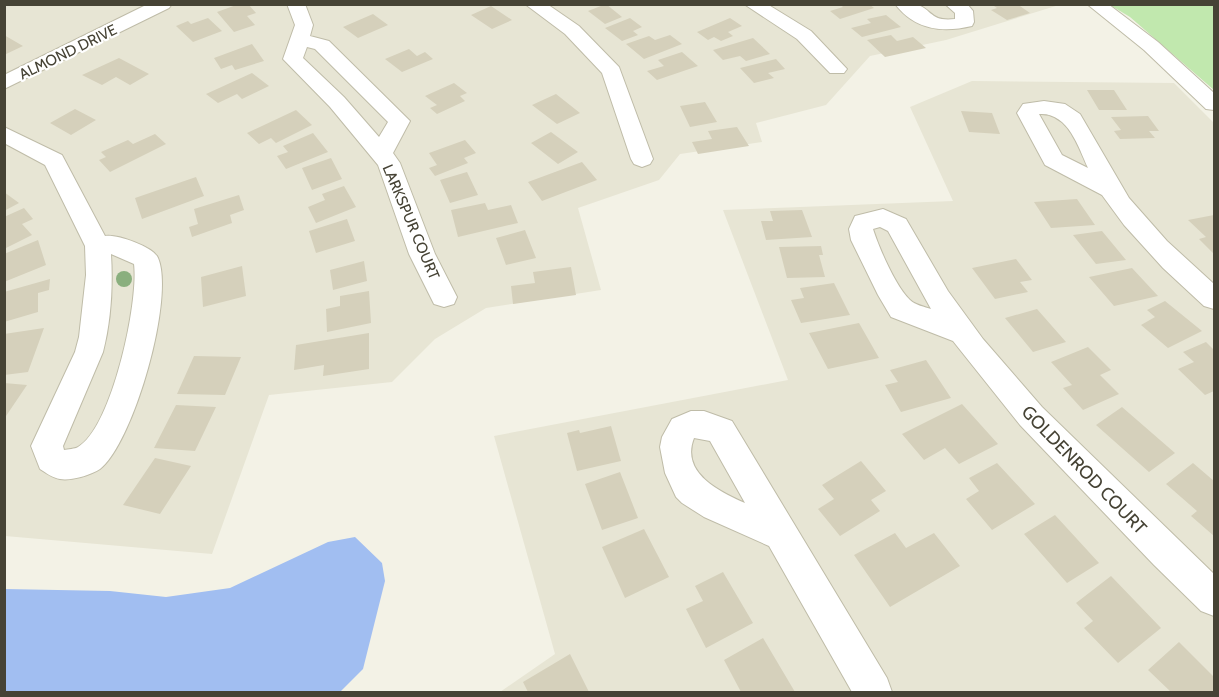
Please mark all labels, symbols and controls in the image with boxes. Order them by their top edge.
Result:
street label: ALMOND DRIVE [16,21,120,83]
street label: LARKSPUR COURT [379,162,443,282]
street label: GOLDENROD COURT [1017,401,1151,539]

